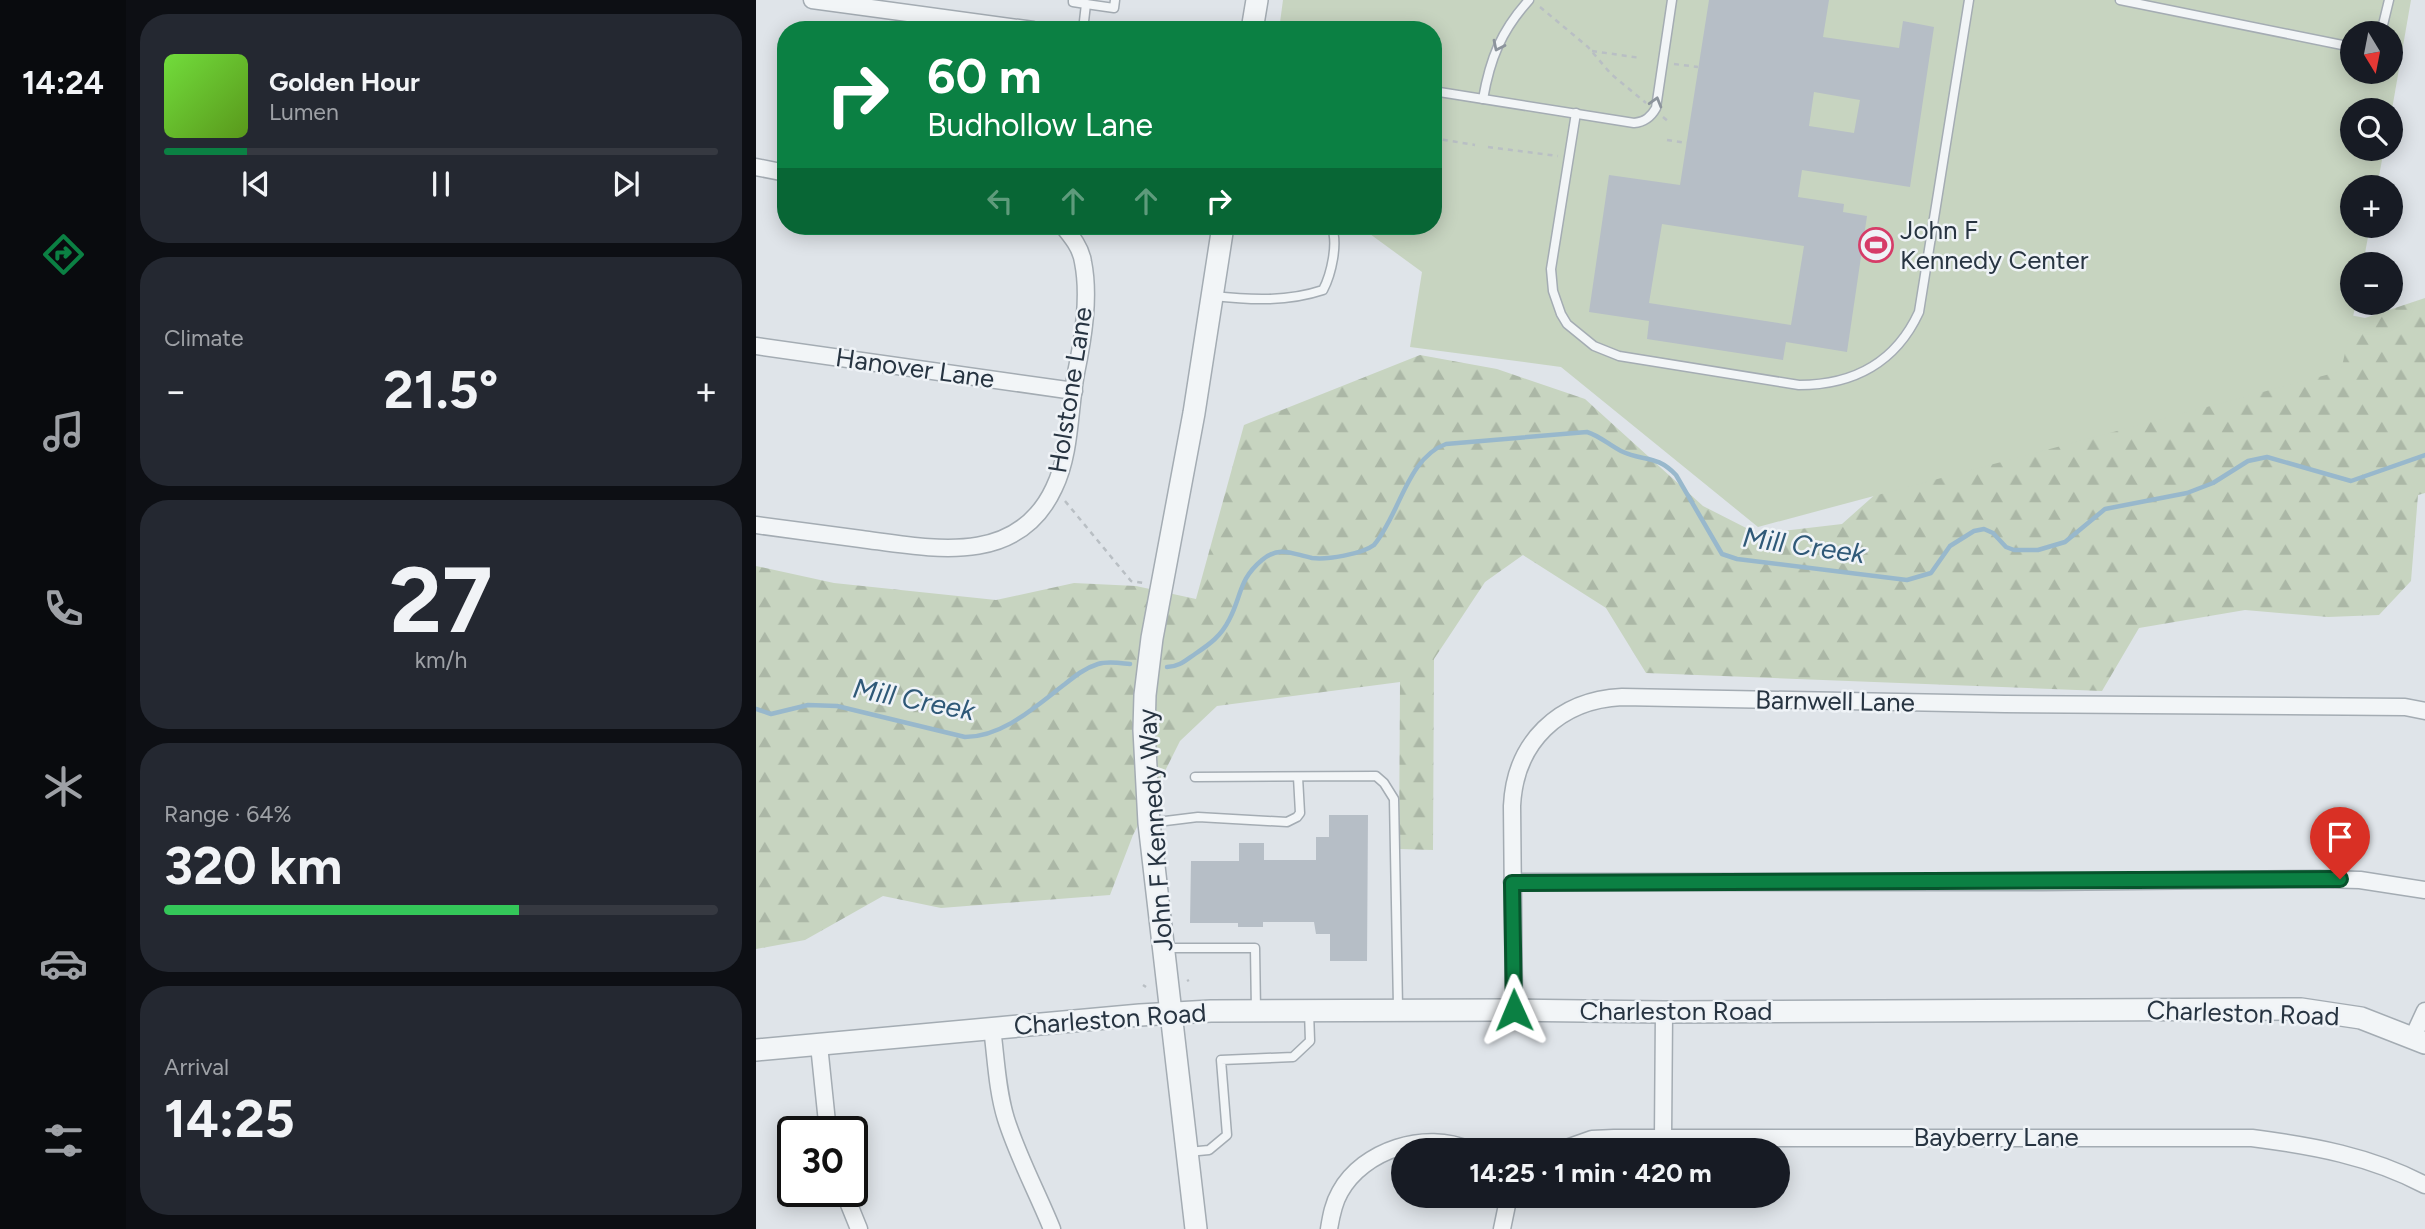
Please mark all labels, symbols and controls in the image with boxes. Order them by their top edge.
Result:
north arrow [2340,21,2403,84]
map controls [2340,21,2403,315]
one-way arrow [1492,39,1506,51]
text: 60 m [927,46,1042,105]
icon: right [812,49,903,140]
text: 14:24 [22,64,104,102]
text: Golden Hour [269,66,420,98]
one-way arrow [1648,97,1662,109]
text: Lumen [269,98,339,126]
button: search [2340,98,2403,161]
text: Budhollow Lane [927,106,1153,144]
icon: previous [237,165,275,203]
icon: pause [422,165,460,203]
icon: next [607,165,645,203]
button: + [2340,175,2403,238]
icon: left [981,182,1019,220]
icon: ahead [1054,182,1092,220]
icon: ahead [1127,182,1165,220]
icon: right [1200,182,1238,220]
place label: John F Kennedy Center [1900,214,2089,276]
sports icon: John F Kennedy Center [1857,226,1895,264]
icon: directions [39,230,88,279]
button: − [2340,252,2403,315]
street label: Holstone Lane [1041,305,1099,475]
text: Climate [164,324,243,352]
street label: Hanover Lane [833,341,997,395]
text: 21.5° [384,359,498,421]
text: − [164,368,188,414]
text: + [694,368,718,414]
icon: music [39,407,88,456]
water label: Mill Creek [1740,520,1869,571]
text: 27 [389,546,493,655]
icon: phone [39,584,88,633]
text: km/h [415,646,467,674]
water label: Mill Creek [850,671,979,728]
street label: Barnwell Lane [1755,684,1915,718]
street label: John F Kennedy Way [1131,707,1179,953]
icon: climate [39,762,88,811]
text: Range · 64% [164,800,292,828]
pin [2310,807,2370,879]
icon: arrive [2321,818,2359,856]
text: 320 km [164,835,342,897]
icon: car [39,939,88,988]
position arrow [1477,973,1551,1047]
street label: Charleston Road [2146,994,2340,1032]
street label: Charleston Road [1580,995,1772,1027]
street label: Charleston Road [1013,996,1207,1042]
text: Arrival [164,1053,229,1081]
text: 14:25 [164,1088,295,1150]
icon: filters [39,1116,88,1165]
speed limit sign: 30 [777,1116,868,1207]
street label: Bayberry Lane [1913,1121,2079,1153]
text: 14:25 · 1 min · 420 m [1469,1157,1712,1189]

